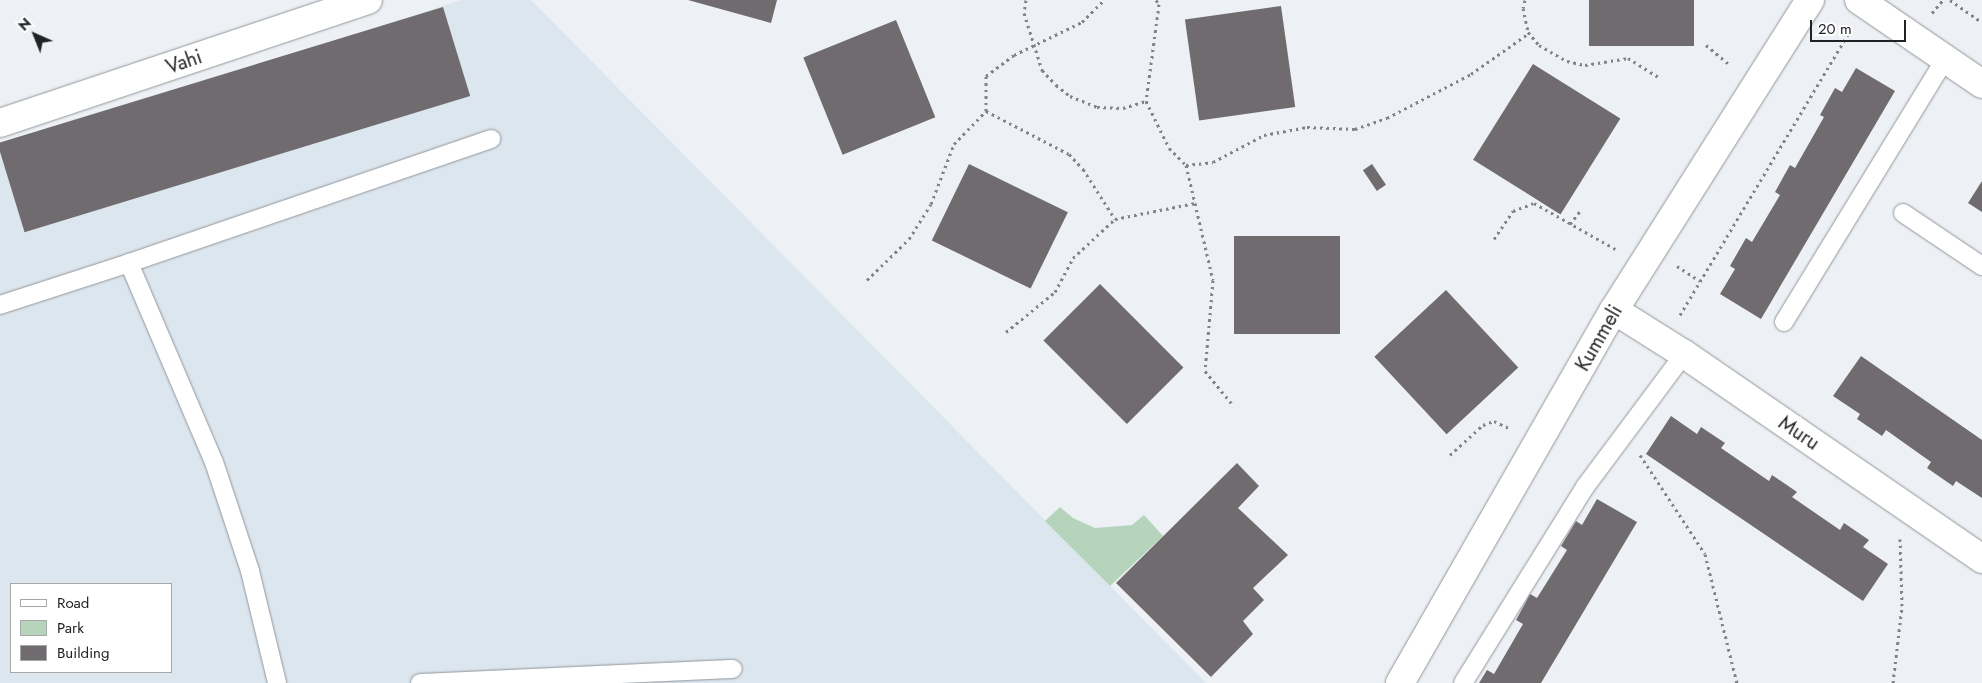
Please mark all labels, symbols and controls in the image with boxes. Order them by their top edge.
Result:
north arrow [10,10,60,60]
scale bar [1812,10,1908,42]
text: N [14,13,36,35]
text: 20 m [1818,18,1852,40]
street label: Vahi [163,45,205,79]
street label: Kummeli [1570,301,1628,375]
street label: Muru [1774,411,1824,455]
legend [10,583,172,673]
text: Road [57,592,89,614]
text: Park [57,617,84,639]
text: Building [57,642,109,664]

